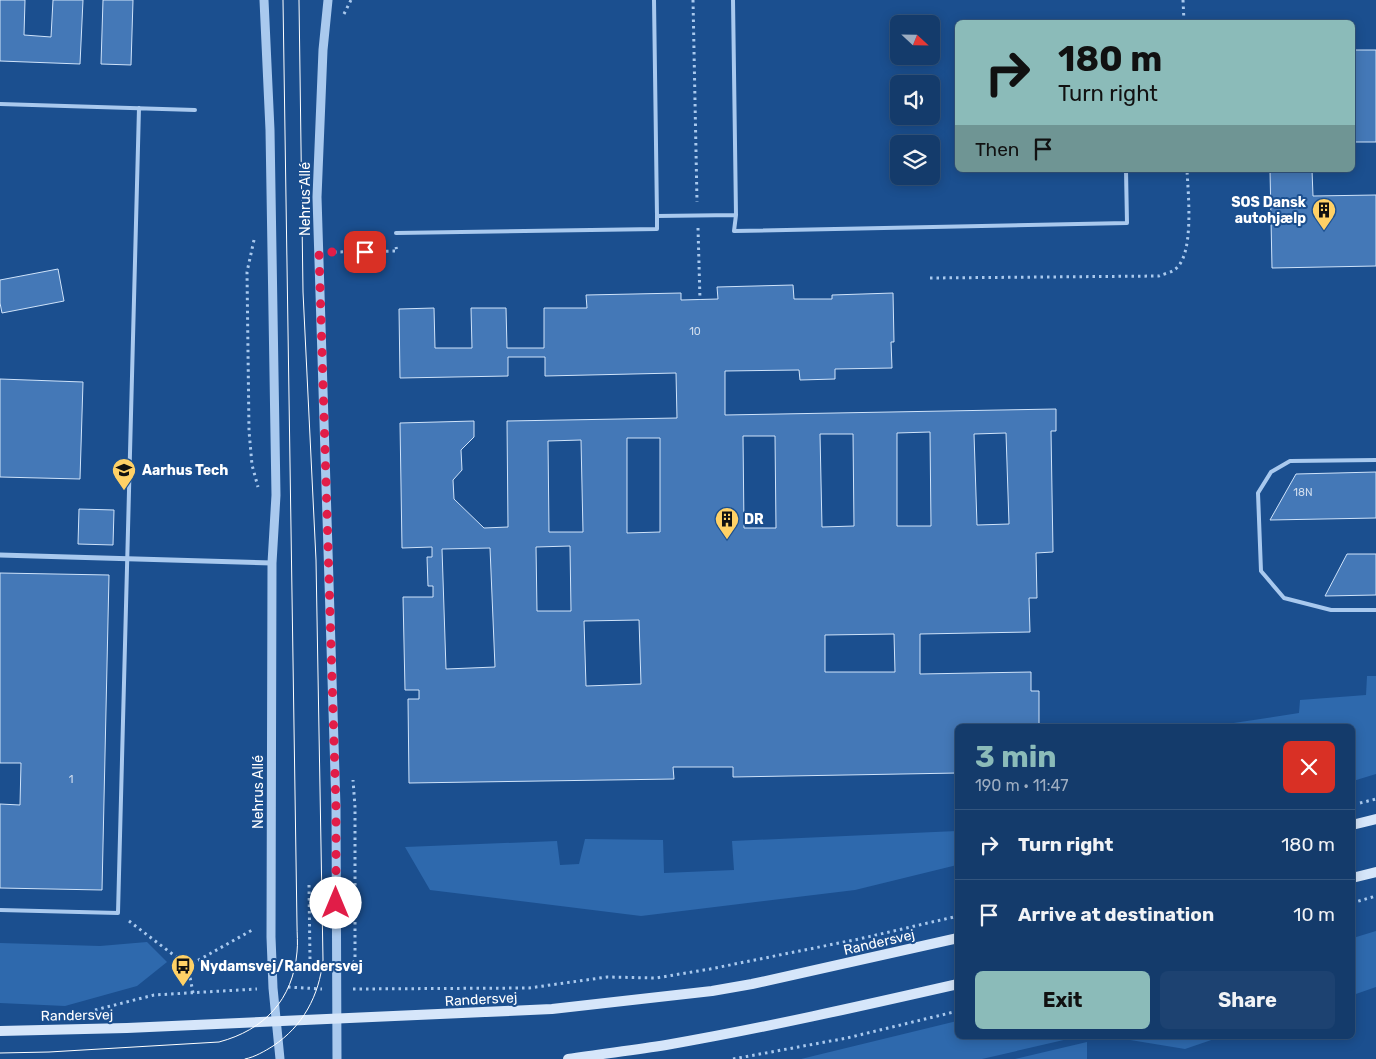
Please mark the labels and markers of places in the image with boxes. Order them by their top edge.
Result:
place label: SOS Dansk autohjælp [1231,194,1307,227]
building icon: SOS Dansk autohjælp [1311,197,1337,231]
pin [344,231,386,273]
school or university icon: Aarhus Tech [111,457,137,491]
place label: Aarhus Tech [142,462,228,479]
building icon: DR [714,506,740,540]
place label: DR [744,511,764,528]
bus stop icon: Nydamsvej/Randersvej [170,953,196,987]
place label: Nydamsvej/Randersvej [200,958,363,975]

